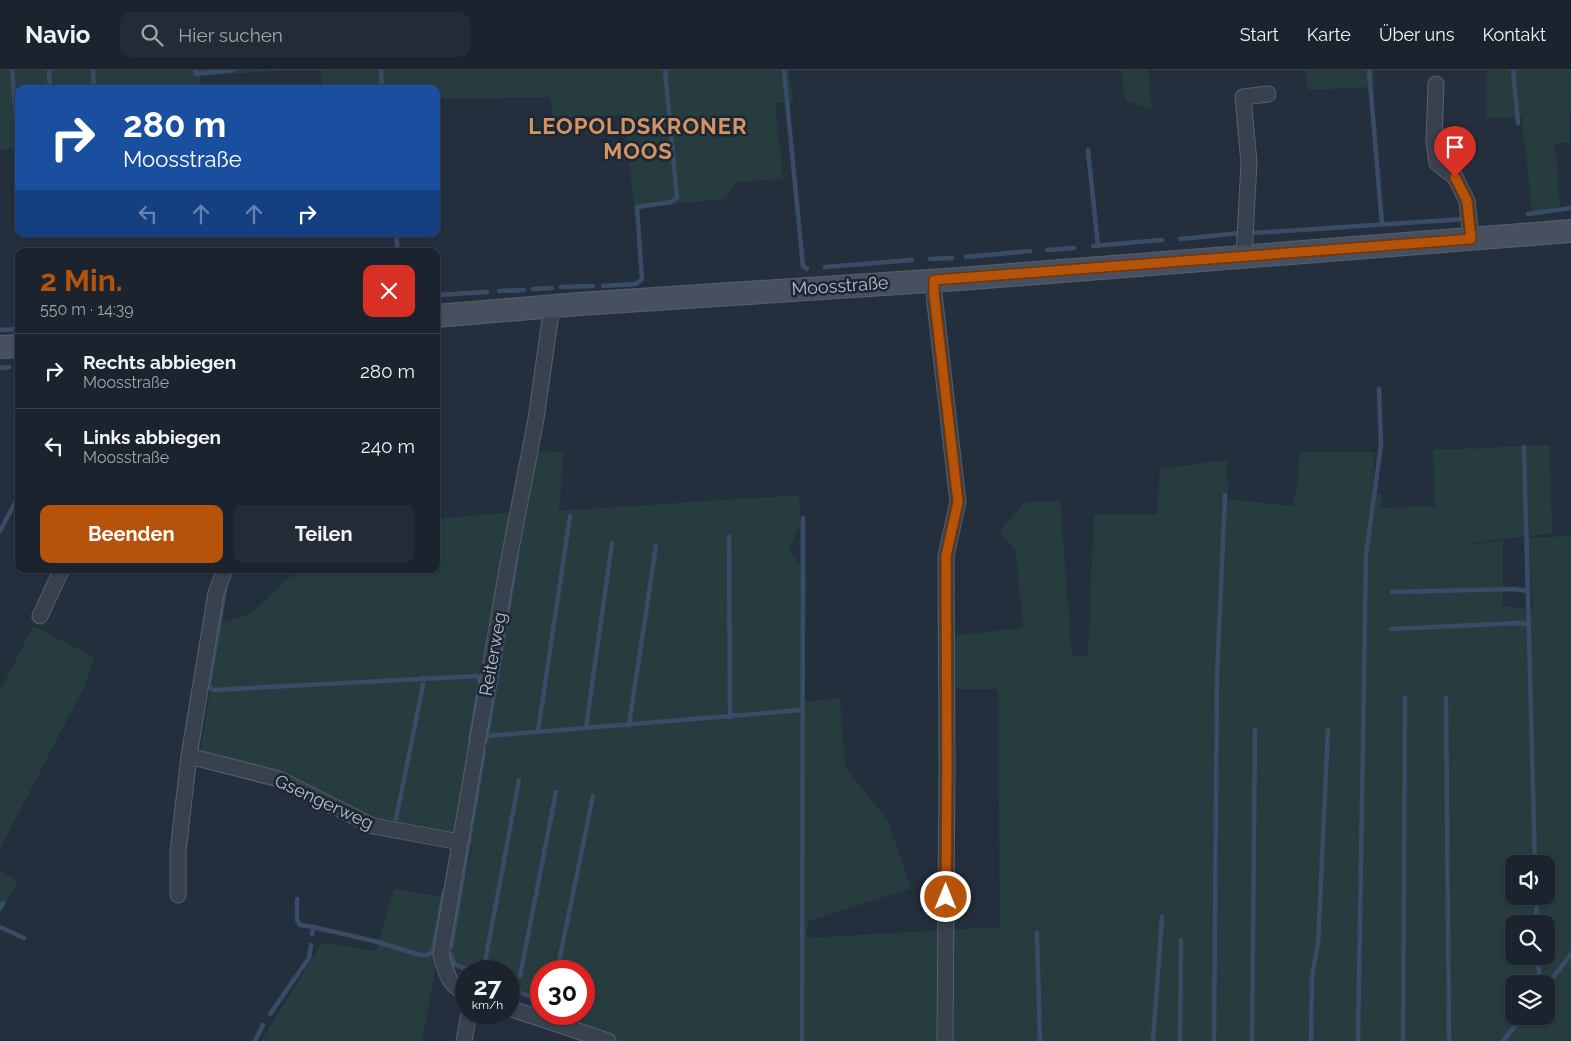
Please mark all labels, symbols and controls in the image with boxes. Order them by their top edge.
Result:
search box [120,12,470,57]
text: Navio [25,20,90,49]
icon: search [138,21,166,49]
text: Hier suchen [178,24,283,46]
text: Start [1240,24,1279,45]
text: Karte [1307,24,1351,45]
text: Über uns [1379,24,1454,45]
text: Kontakt [1482,24,1546,45]
text: 280 m [123,104,226,145]
icon: right [40,105,105,170]
district label: LEOPOLDSKRONER MOOS [528,113,748,164]
pin [1434,126,1476,177]
icon: arrive [1441,133,1469,161]
text: Moosstraße [123,146,242,172]
icon: left [134,200,162,228]
icon: ahead [187,200,215,228]
icon: ahead [240,200,268,228]
icon: right [293,200,321,228]
text: 2 Min. [40,263,123,298]
button: close [363,265,415,317]
street label: Moosstraße [791,272,890,299]
text: 550 m · 14:39 [40,300,134,319]
text: Rechts abbiegen [83,351,236,373]
icon: right [40,357,68,385]
text: 280 m [360,360,415,382]
text: Moosstraße [83,373,169,392]
text: Links abbiegen [83,426,221,448]
icon: left [40,432,68,460]
text: 240 m [361,435,415,457]
text: Moosstraße [83,448,169,467]
button: Beenden [40,505,223,563]
button: Teilen [233,505,415,563]
street label: Reiterweg [475,610,510,697]
street label: Gsengerweg [271,769,377,834]
map controls [1505,855,1555,1025]
button: sound [1505,855,1555,905]
position arrow [919,870,971,922]
button: search [1505,915,1555,965]
speed limit sign: 30 [530,960,595,1025]
text: 27 [473,971,502,1001]
button: layers [1505,975,1555,1025]
text: km/h [472,998,503,1012]

